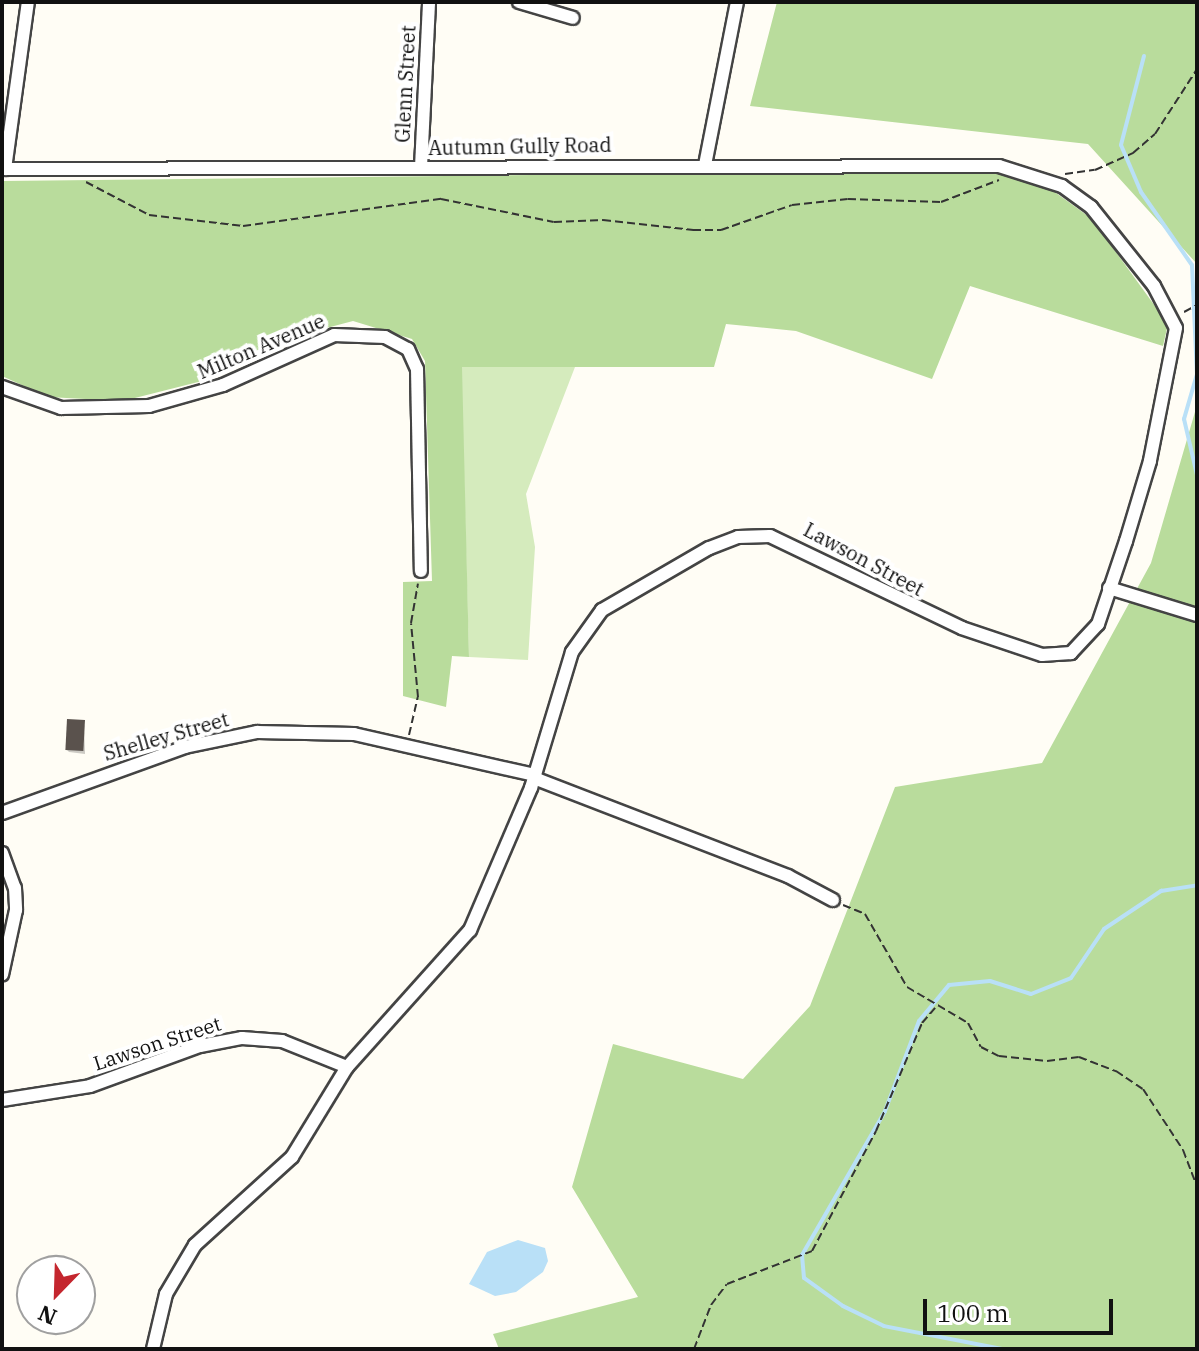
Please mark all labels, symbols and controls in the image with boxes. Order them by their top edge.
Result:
street label: Glenn Street [390,25,420,143]
street label: Autumn Gully Road [428,132,612,160]
street label: Milton Avenue [194,308,328,384]
street label: Lawson Street [800,517,928,601]
street label: Shelley Street [101,707,231,765]
street label: Lawson Street [90,1011,224,1075]
north arrow [16,1255,96,1335]
scale bar [927,1283,1117,1333]
text: 100 m [937,1297,1009,1329]
text: N [34,1299,61,1332]

